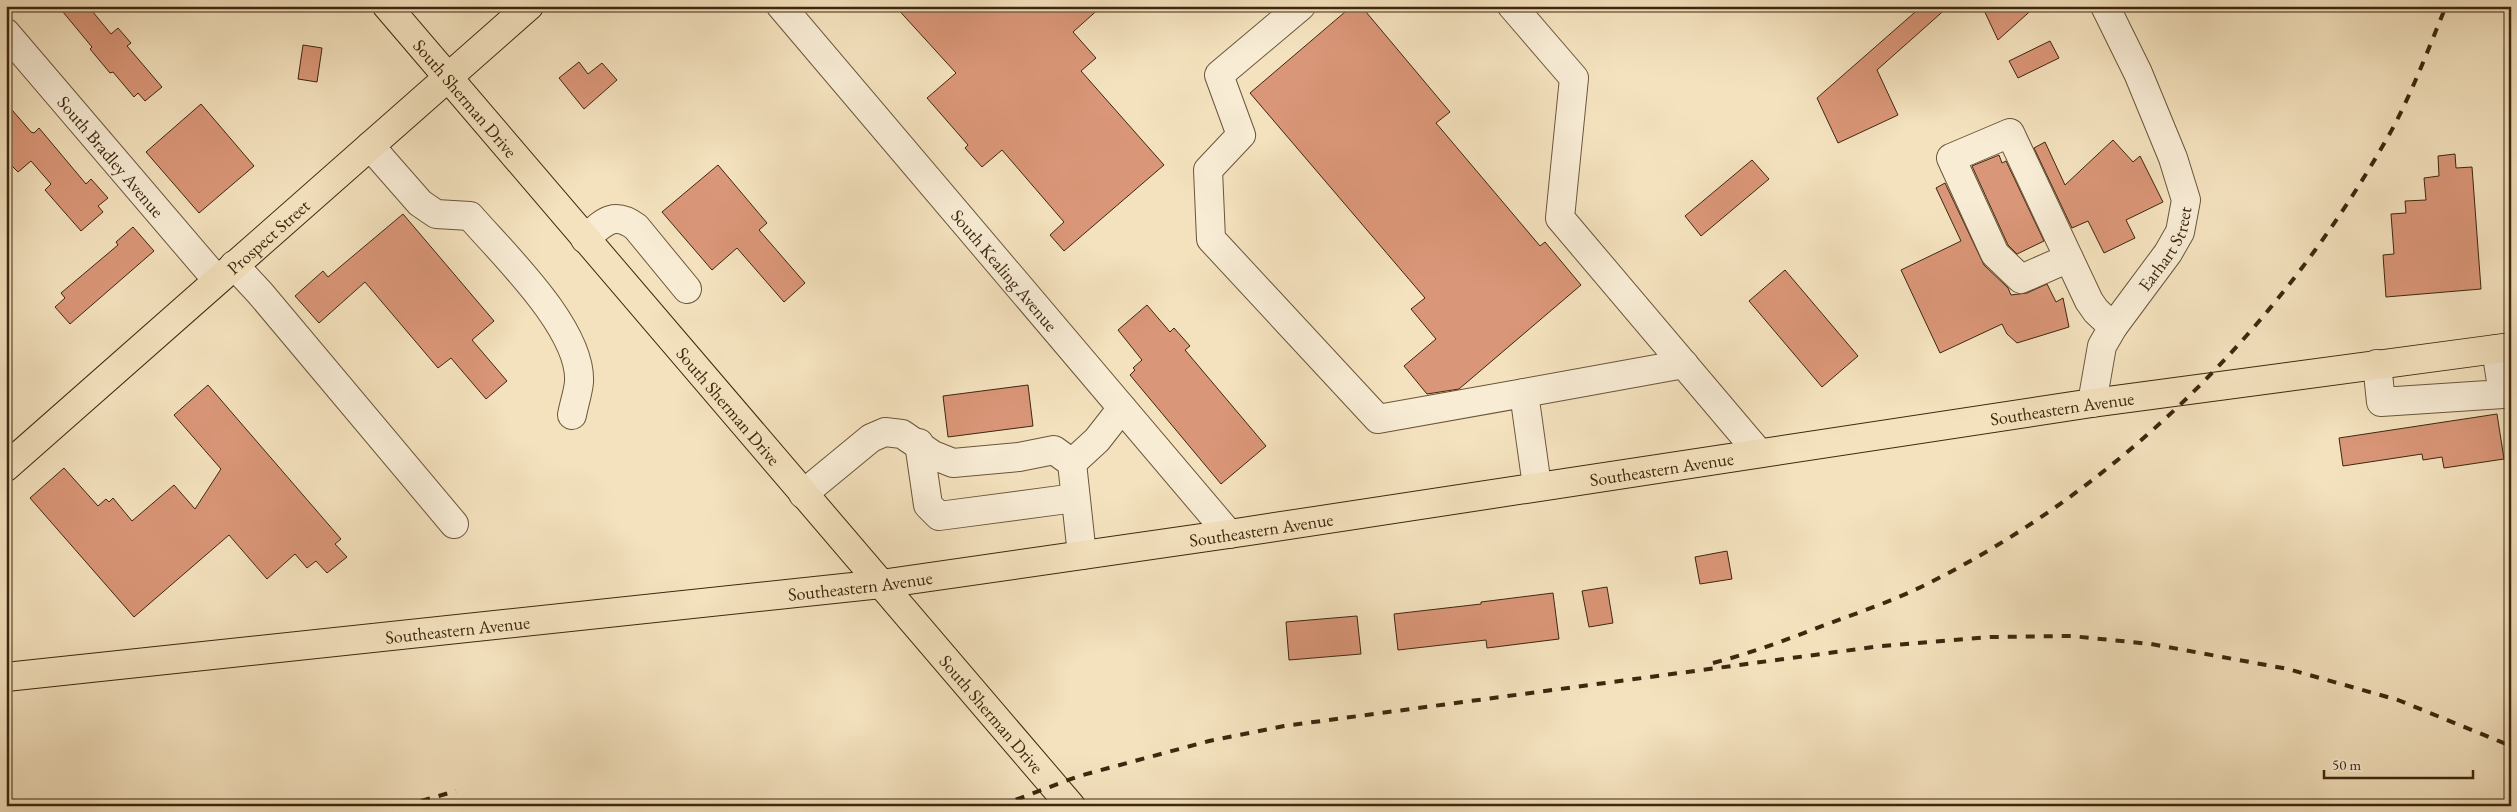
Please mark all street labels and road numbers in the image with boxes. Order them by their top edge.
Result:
street label: South Sherman Drive [409,34,523,162]
street label: South Bradley Avenue [53,91,170,222]
street label: Prospect Street [222,193,314,279]
street label: South Kealing Avenue [947,204,1063,336]
street label: Earhart Street [2132,204,2196,295]
street label: South Sherman Drive [672,342,786,470]
street label: Southeastern Avenue [1988,386,2135,430]
street label: Southeastern Avenue [1588,446,1735,491]
street label: Southeastern Avenue [1188,507,1335,551]
street label: Southeastern Avenue [787,565,934,605]
street label: Southeastern Avenue [384,610,531,648]
street label: South Sherman Drive [935,650,1049,778]

